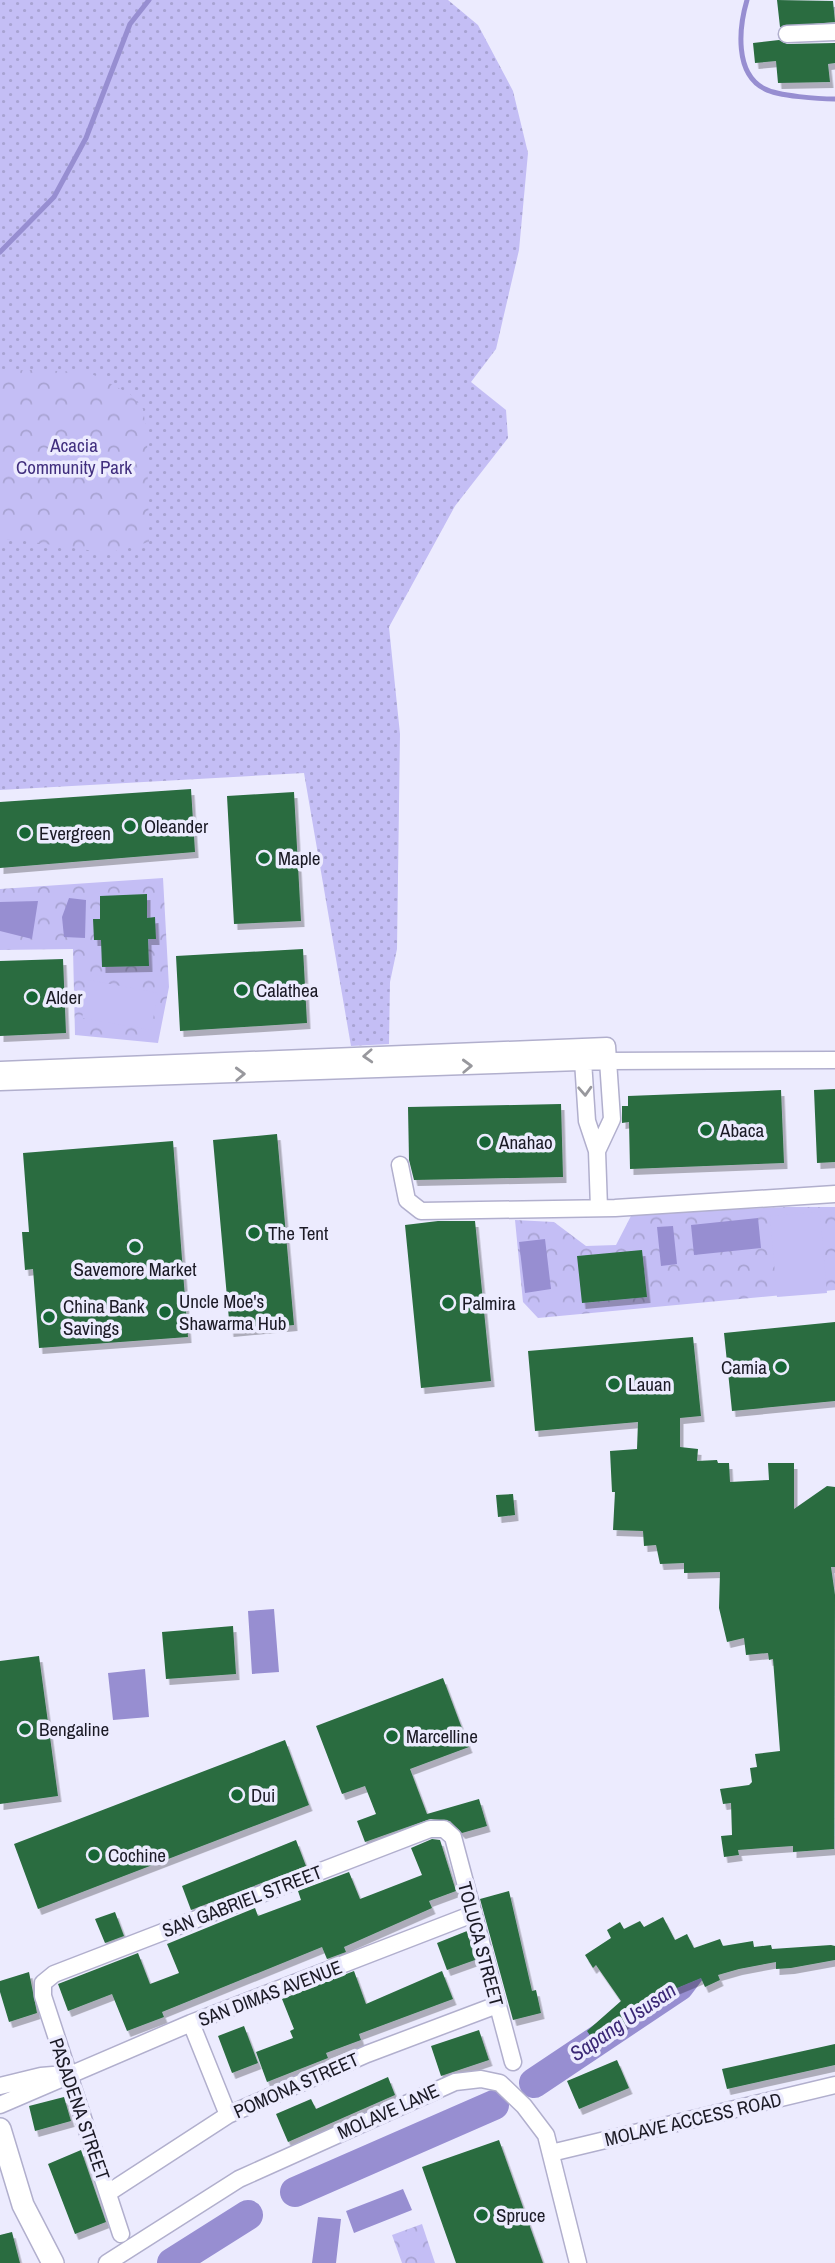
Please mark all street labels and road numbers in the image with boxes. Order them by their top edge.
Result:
street label: SAN GABRIEL STREET [158,1858,326,1943]
street label: TOLUCA STREET [452,1879,510,2010]
street label: SAN DIMAS AVENUE [194,1954,346,2032]
street label: PASADENA STREET [44,2034,117,2184]
street label: POMONA STREET [229,2046,363,2124]
street label: MOLAVE LANE [333,2077,443,2145]
street label: MOLAVE ACCESS ROAD [602,2086,784,2152]

